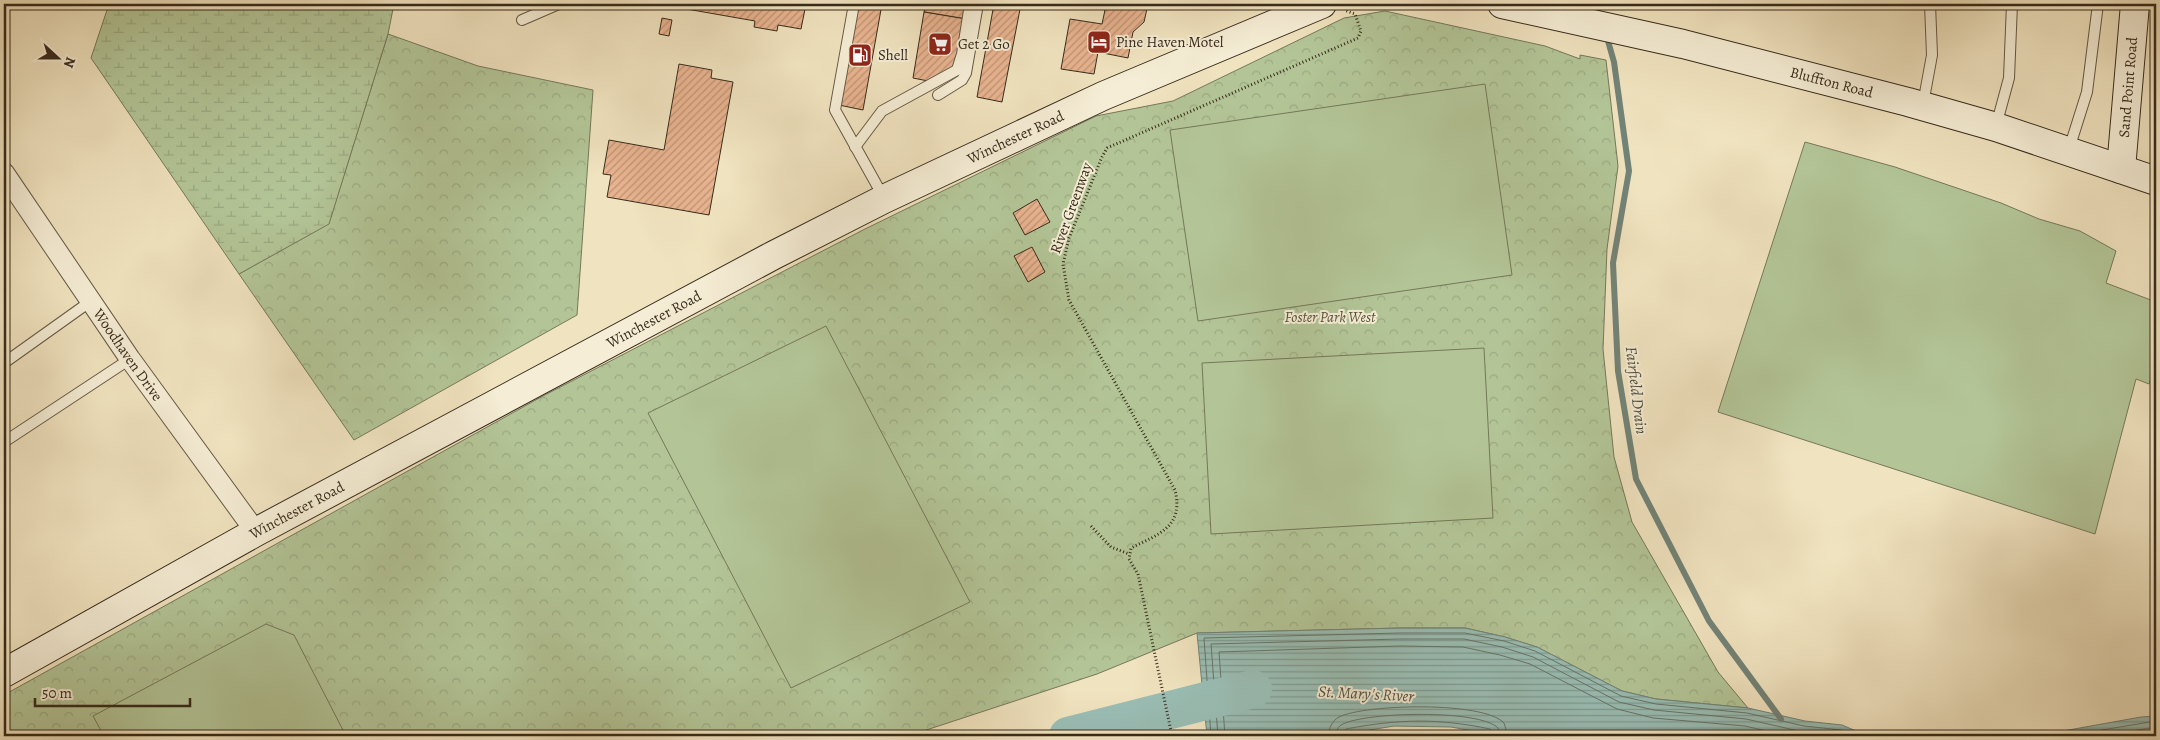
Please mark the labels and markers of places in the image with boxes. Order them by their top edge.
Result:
hotel icon: Pine Haven Motel [1086,29,1112,55]
supermarket icon: Get 2 Go [927,31,953,57]
place label: Pine Haven Motel [1116,32,1224,52]
place label: Get 2 Go [958,34,1010,54]
fuel station icon: Shell [847,42,873,68]
place label: Shell [878,45,908,65]

